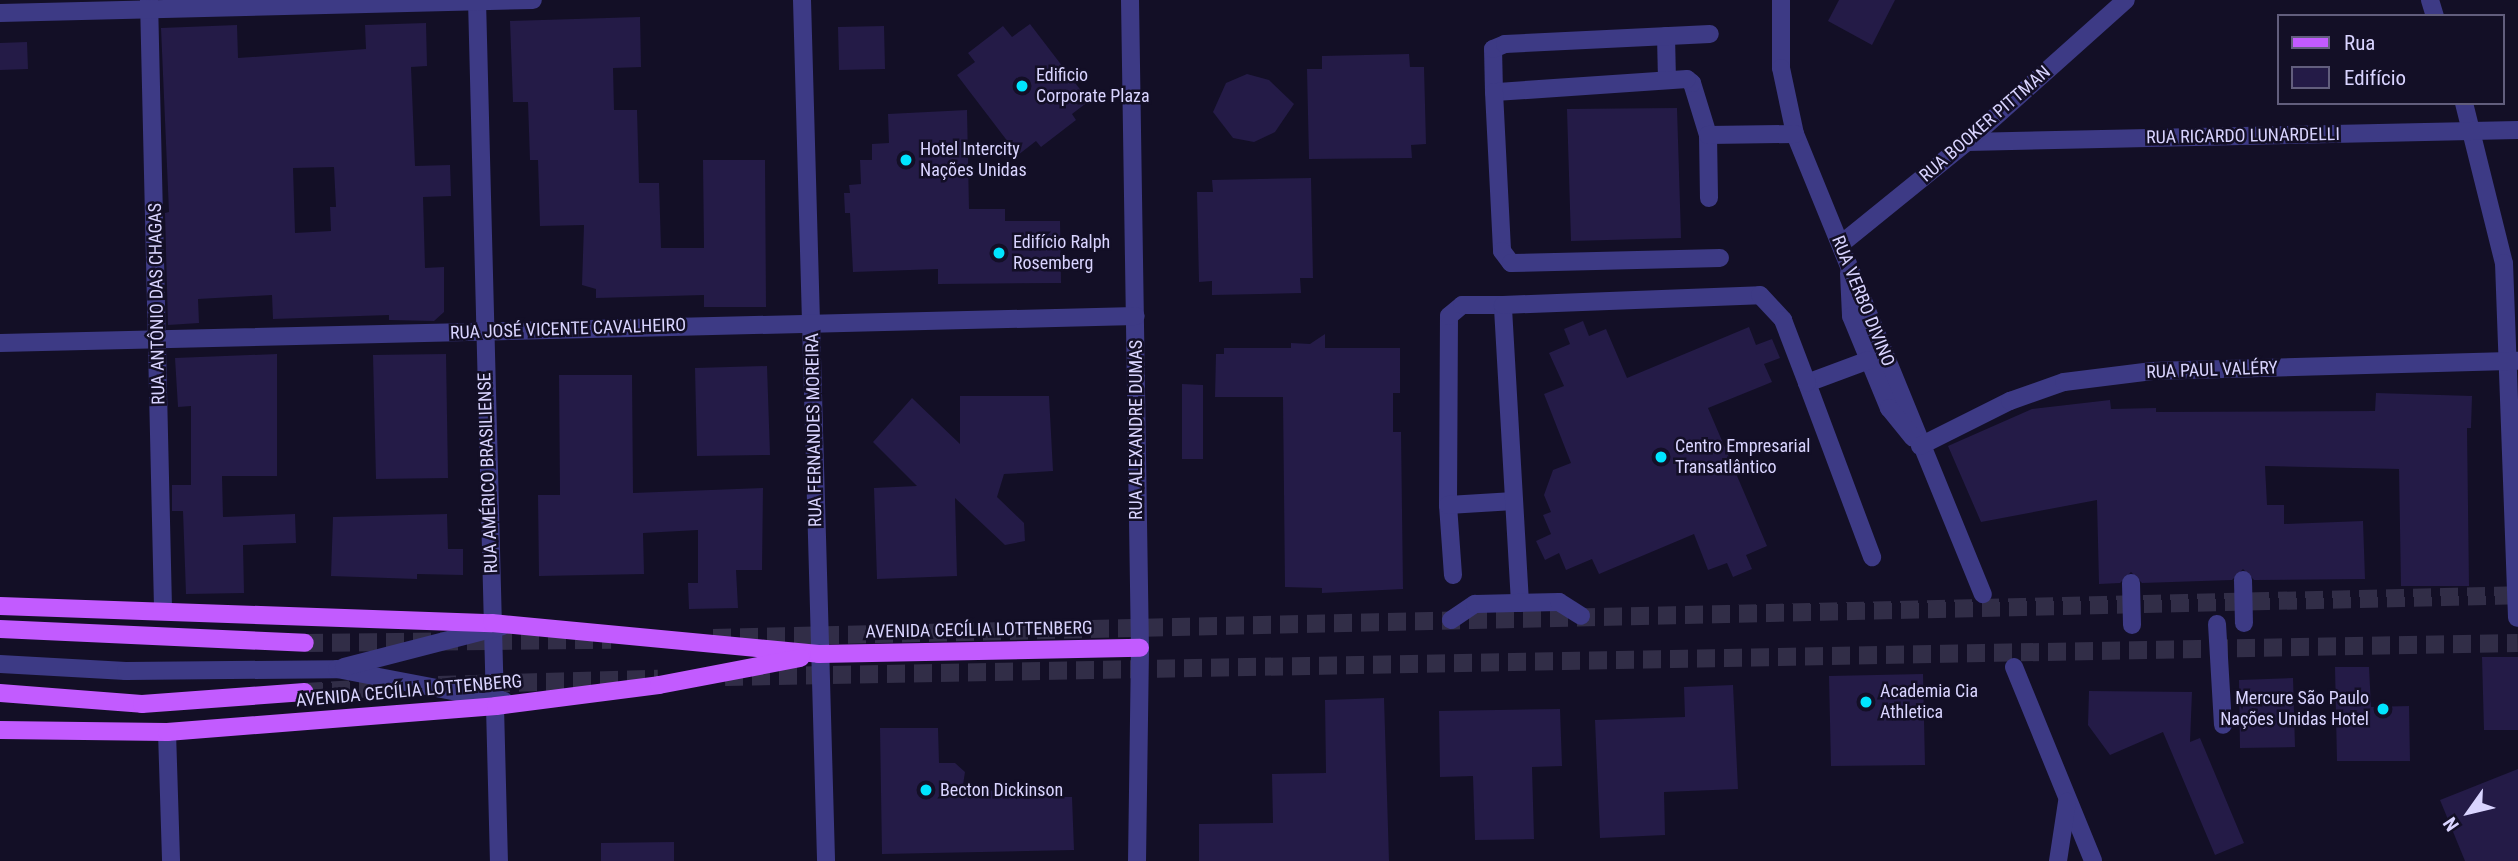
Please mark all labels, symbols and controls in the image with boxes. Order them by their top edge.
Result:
legend [2276,14,2504,105]
text: Rua [2344,31,2375,55]
street label: RUA BOOKER PITTMAN [1915,61,2055,187]
place label: Edificio Corporate Plaza [1036,65,1150,108]
text: Edifício [2344,66,2406,90]
marker: Edificio Corporate Plaza [1014,78,1030,94]
street label: RUA RICARDO LUNARDELLI [2146,124,2340,148]
place label: Hotel Intercity Nações Unidas [920,139,1027,182]
marker: Hotel Intercity Nações Unidas [898,152,914,168]
street label: RUA ANTÔNIO DAS CHAGAS [144,203,170,405]
place label: Edifício Ralph Rosemberg [1013,232,1110,274]
street label: RUA VERBO DIVINO [1827,233,1899,369]
marker: Edifício Ralph Rosemberg [991,245,1007,261]
street label: RUA JOSÉ VICENTE CAVALHEIRO [450,314,686,344]
street label: RUA FERNANDES MOREIRA [802,333,826,527]
street label: RUA ALEXANDRE DUMAS [1125,340,1147,520]
street label: RUA PAUL VALÉRY [2146,357,2278,383]
street label: RUA AMÉRICO BRASILIENSE [474,372,502,574]
place label: Centro Empresarial Transatlântico [1675,436,1810,478]
marker: Centro Empresarial Transatlântico [1653,449,1669,465]
street label: AVENIDA CECÍLIA LOTTENBERG [865,617,1093,643]
street label: AVENIDA CECÍLIA LOTTENBERG [295,670,523,712]
place label: Academia Cia Athletica [1880,681,1978,724]
place label: Mercure São Paulo Nações Unidas Hotel [2220,688,2369,730]
marker: Academia Cia Athletica [1858,694,1874,710]
marker: Mercure São Paulo Nações Unidas Hotel [2375,701,2391,717]
north arrow [2434,777,2504,847]
place label: Becton Dickinson [940,779,1063,801]
marker: Becton Dickinson [918,782,934,798]
text: N [2438,813,2464,835]

